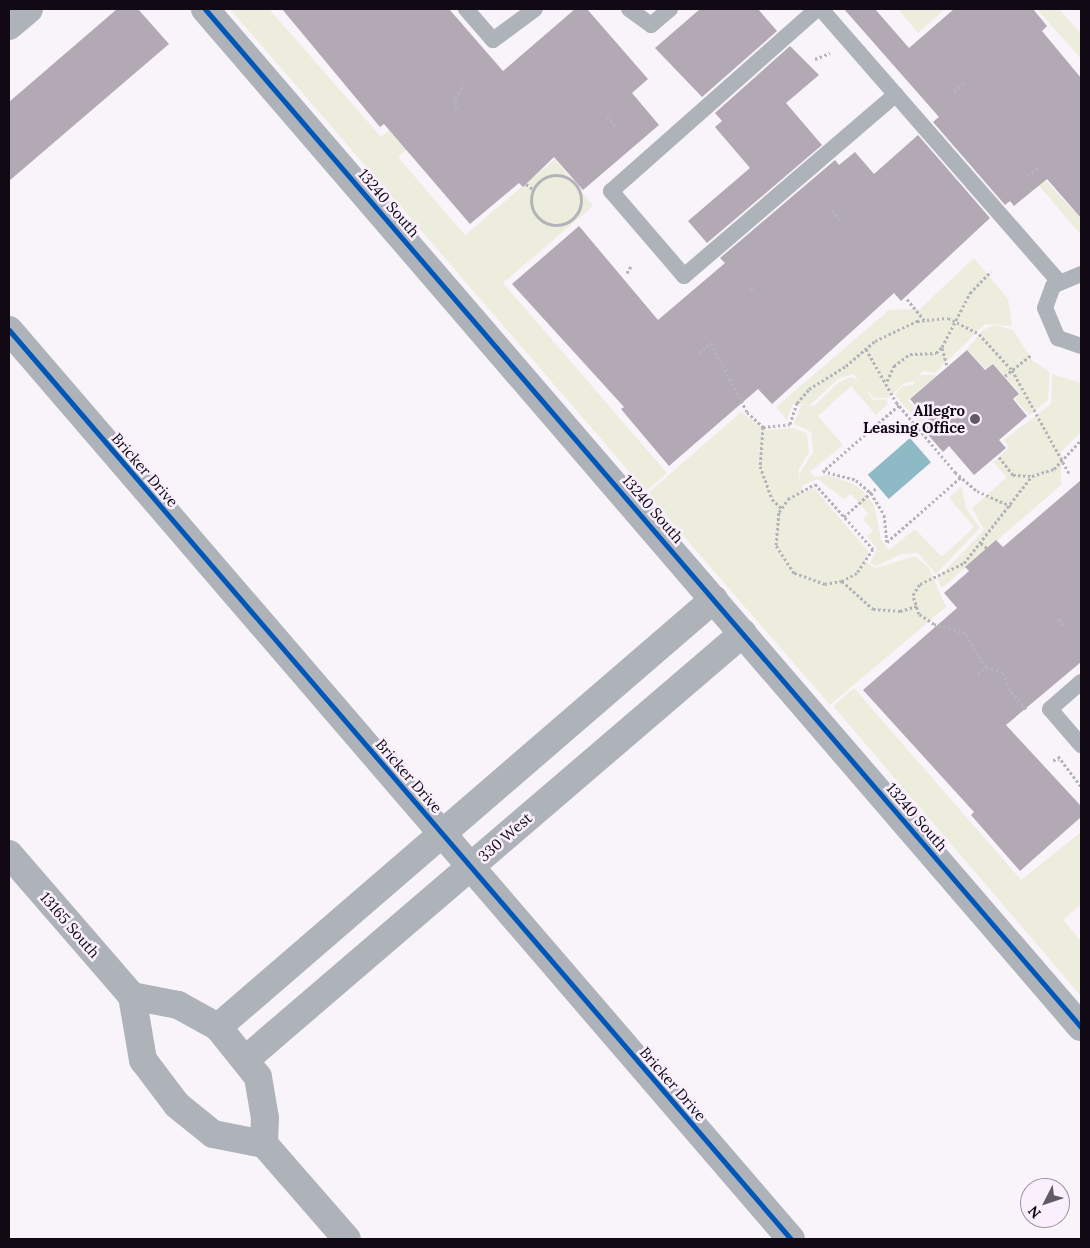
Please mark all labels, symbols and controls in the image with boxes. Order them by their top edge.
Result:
street label: 13240 South [355,165,423,241]
place label: Allegro Leasing Office [863,401,965,436]
marker: Allegro Leasing Office [969,413,981,425]
street label: Bricker Drive [108,429,182,511]
street label: 13240 South [619,471,687,547]
street label: Bricker Drive [372,735,446,817]
street label: 13240 South [883,779,951,855]
street label: 330 West [474,809,536,865]
street label: 13165 South [37,888,103,962]
street label: Bricker Drive [636,1043,710,1125]
north arrow [1020,1178,1070,1228]
text: N [1024,1202,1045,1222]

